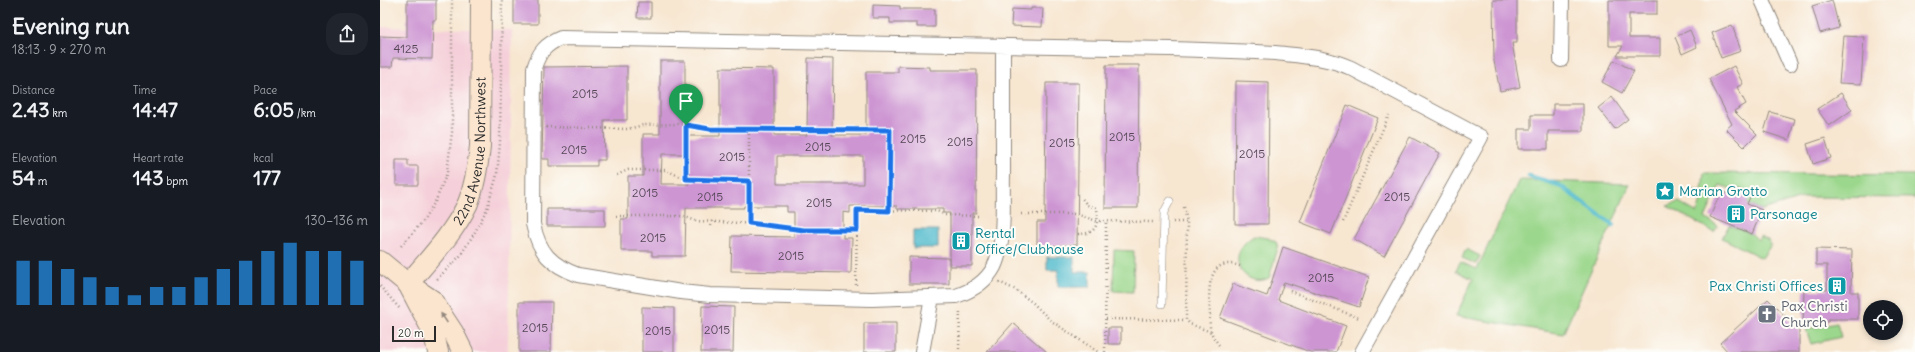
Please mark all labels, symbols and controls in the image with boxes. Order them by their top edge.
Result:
text: Evening run [12,12,130,40]
button: share [326,13,368,55]
text: 18:13 · 9 × 270 m [12,41,106,58]
house number: 4125 [393,41,419,56]
street label: 22nd Avenue Northwest [449,77,489,228]
text: Distance [12,83,55,97]
text: Time [133,83,156,97]
text: Pace [253,83,277,97]
pin [669,84,703,125]
house number: 2015 [572,86,598,101]
icon: arrive [675,90,697,112]
text: 2.43 [12,97,50,122]
text: 14:47 [133,97,178,122]
text: 6:05 [253,97,294,122]
text: km [50,106,68,120]
text: /km [294,106,316,120]
house number: 2015 [1109,129,1135,144]
house number: 2015 [900,131,926,146]
house number: 2015 [947,134,973,149]
house number: 2015 [1049,135,1075,150]
house number: 2015 [805,139,831,154]
house number: 2015 [561,142,587,157]
house number: 2015 [1239,146,1265,161]
house number: 2015 [719,149,745,164]
text: Elevation [12,151,57,165]
text: Heart rate [133,151,184,165]
text: kcal [253,151,273,165]
text: 54 [12,165,35,190]
text: 143 [133,165,164,190]
text: 177 [253,165,281,190]
text: m [35,174,47,188]
text: bpm [164,174,188,188]
place icon: Marian Grotto [1654,180,1676,202]
place label: Marian Grotto [1679,182,1767,200]
house number: 2015 [632,185,658,200]
house number: 2015 [697,189,723,204]
house number: 2015 [1384,189,1410,204]
house number: 2015 [806,195,832,210]
building icon: Parsonage [1725,203,1747,225]
place label: Parsonage [1750,205,1817,223]
text: Elevation [12,212,65,229]
text: 130–136 m [305,212,368,229]
place label: Rental Office/Clubhouse [975,224,1084,258]
house number: 2015 [640,230,666,245]
building icon: Rental Office/Clubhouse [950,230,972,252]
house number: 2015 [778,248,804,263]
house number: 2015 [1308,270,1334,285]
building icon: Pax Christi Offices [1826,275,1848,297]
place label: Pax Christi Offices [1709,277,1823,295]
place label: Pax Christi Church [1781,297,1848,331]
map controls [1863,300,1903,340]
button: locate [1863,300,1903,340]
church icon: Pax Christi Church [1756,303,1778,325]
one-way arrow [440,313,448,323]
house number: 2015 [522,320,548,335]
house number: 2015 [704,322,730,337]
house number: 2015 [645,323,671,338]
scale bar [392,324,436,343]
text: 20 m [398,326,424,340]

